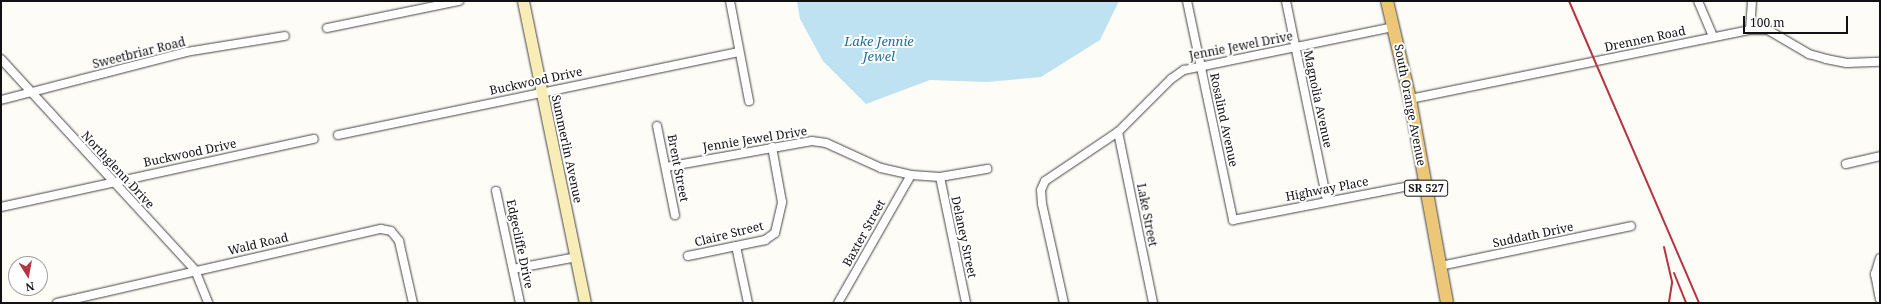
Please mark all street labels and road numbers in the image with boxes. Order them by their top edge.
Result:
street label: Drennen Road [1603,23,1687,55]
street label: Jennie Jewel Drive [1188,29,1294,63]
street label: Sweetbriar Road [91,35,187,71]
street label: South Orange Avenue [1391,43,1429,167]
street label: Magnolia Avenue [1301,49,1335,149]
street label: Buckwood Drive [488,64,584,98]
street label: Rosalind Avenue [1207,72,1241,168]
street label: Summerlin Avenue [549,94,585,204]
street label: Jennie Jewel Drive [702,124,808,154]
street label: Northglenn Drive [79,128,157,212]
street label: Brent Street [664,133,692,203]
street label: Buckwood Drive [142,136,238,170]
street label: Highway Place [1284,174,1370,204]
road number: SR 527 [1404,179,1448,197]
street label: Lake Street [1134,182,1160,248]
street label: Delaney Street [948,195,980,279]
street label: Baxter Street [840,197,888,269]
street label: Edgecliffe Drive [504,198,536,290]
street label: Claire Street [693,219,765,249]
street label: Suddath Drive [1491,219,1575,251]
street label: Wald Road [226,230,290,258]

